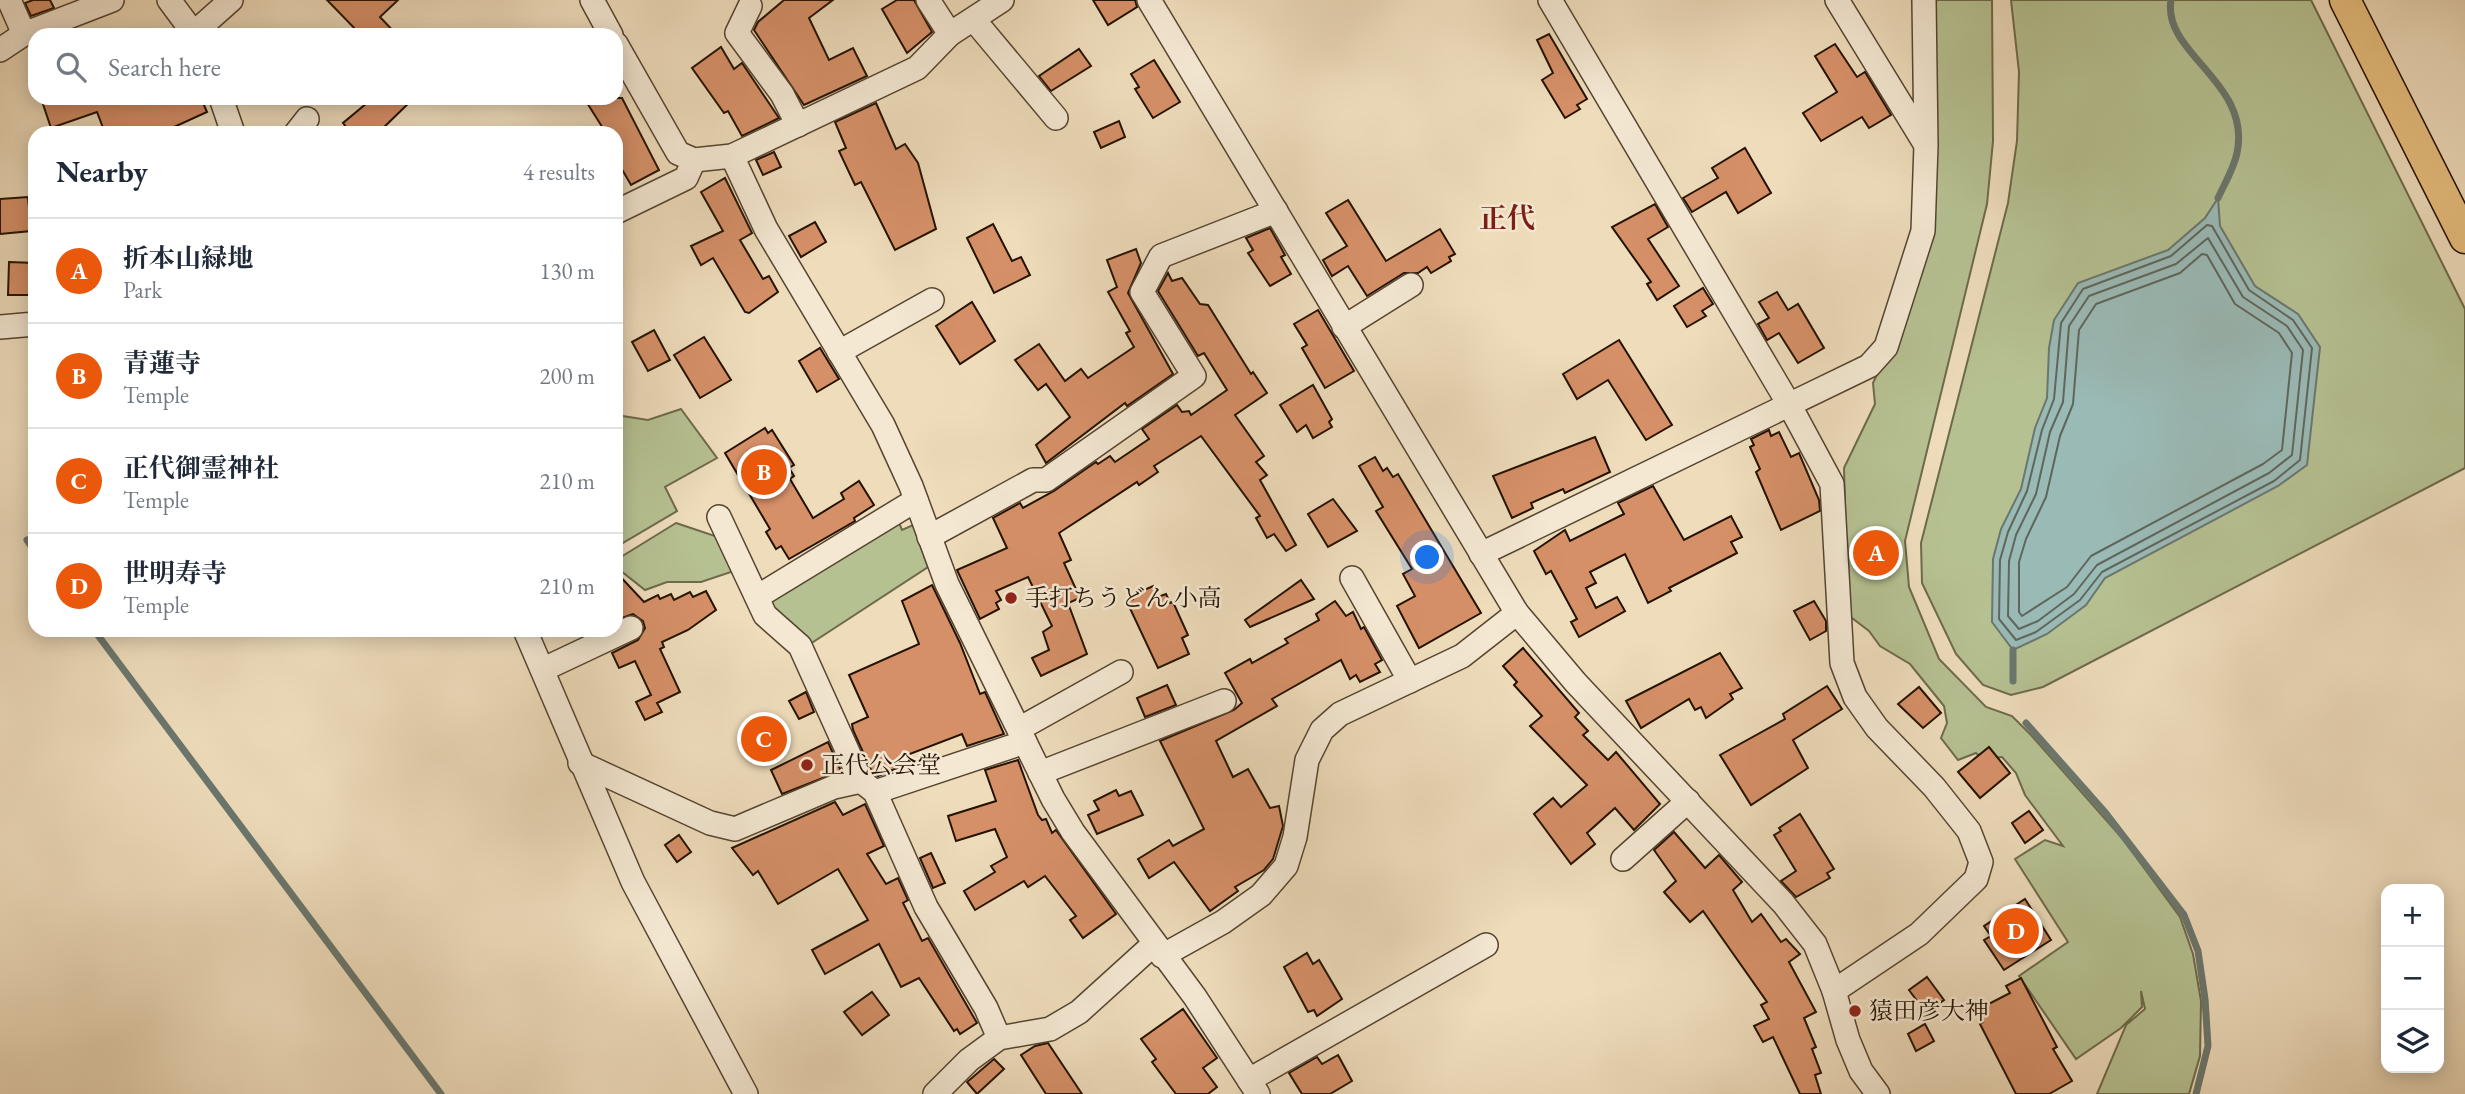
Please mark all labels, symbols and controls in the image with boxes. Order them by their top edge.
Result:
search box [28,28,623,105]
icon: search [52,48,90,86]
text: Search here [108,50,221,84]
text: Nearby [56,152,148,191]
text: 4 results [523,157,595,187]
district label: 正代 [1479,200,1535,236]
text: 折本山緑地 [123,241,253,275]
text: A [71,256,87,286]
text: 130 m [539,256,595,286]
text: Park [123,275,162,305]
text: 青蓮寺 [123,346,201,380]
text: B [72,361,86,391]
text: 200 m [539,361,595,391]
text: Temple [123,380,189,410]
pin: B [741,446,787,498]
text: 正代御霊神社 [123,451,279,485]
text: C [71,466,87,496]
text: 210 m [539,466,595,496]
text: Temple [123,485,189,515]
pin: A [1853,527,1899,579]
your location [1410,540,1444,574]
text: 世明寿寺 [123,556,227,590]
text: D [70,571,88,601]
text: 210 m [539,571,595,601]
place label: 手打ちうどん 小高 [1025,582,1222,613]
text: Temple [123,590,189,620]
marker: 手打ちうどん 小高 [1003,590,1019,606]
pin: C [741,713,787,765]
place label: 正代公会堂 [821,749,941,780]
marker: 正代公会堂 [799,757,815,773]
map controls [2381,884,2444,1073]
button: + [2381,884,2444,947]
pin: D [1993,905,2039,957]
button: − [2381,947,2444,1010]
place label: 猿田彦大神 [1869,995,1989,1026]
marker: 猿田彦大神 [1847,1003,1863,1019]
button: layers [2381,1010,2444,1073]

